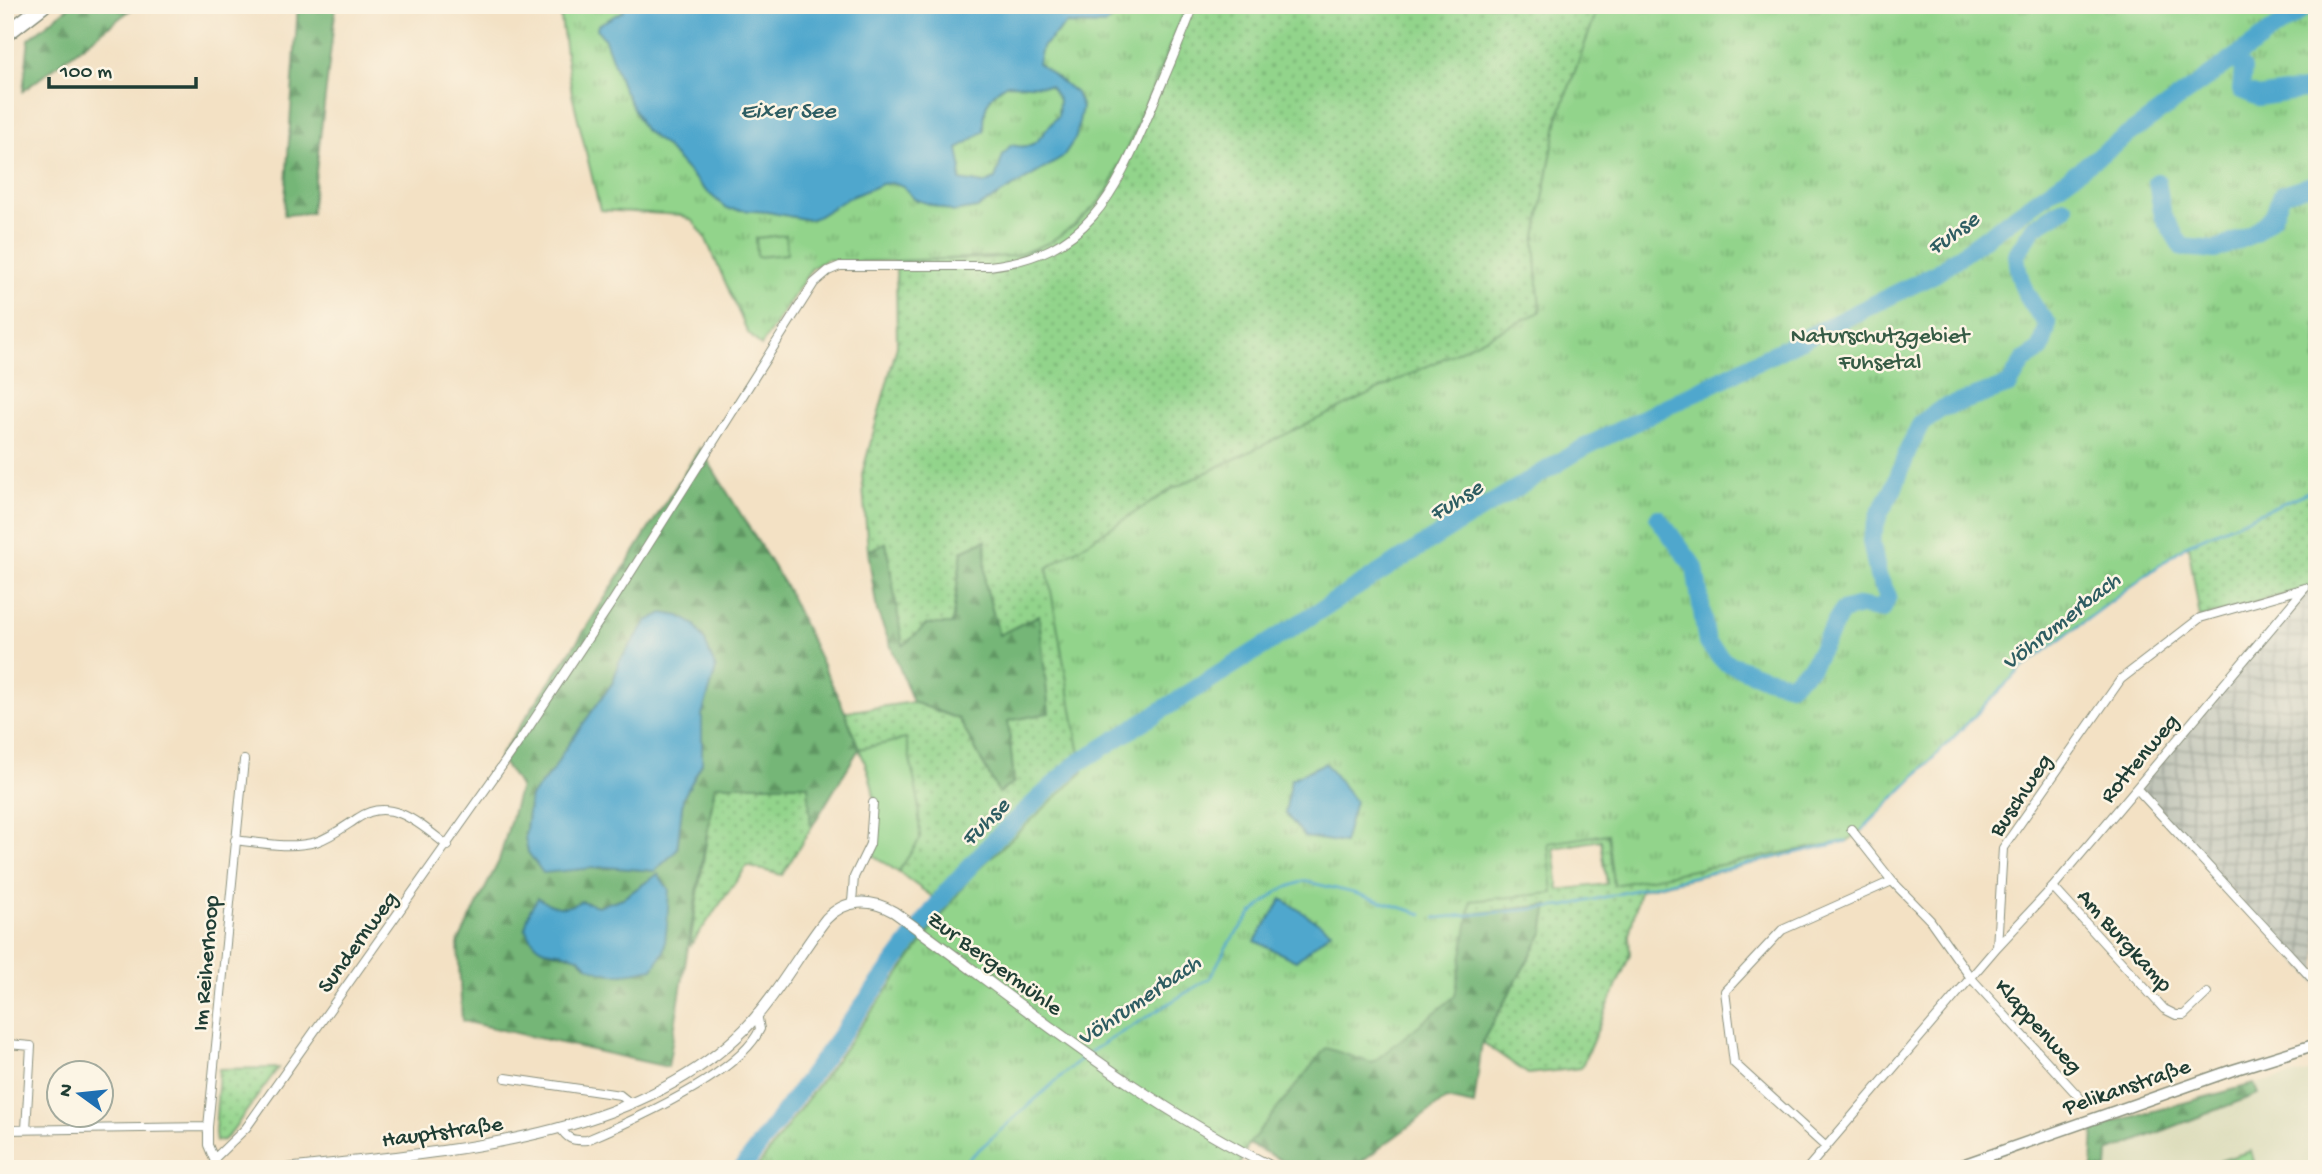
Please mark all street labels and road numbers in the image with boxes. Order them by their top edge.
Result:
street label: Rottenweg [2096,709,2186,809]
street label: Buschweg [1984,749,2059,843]
street label: Am Burgkamp [2070,884,2177,999]
street label: Sundernweg [313,887,405,999]
street label: Im Reiherhoop [188,894,227,1032]
street label: Zur Bergermühle [921,907,1068,1024]
street label: Klappenweg [1988,974,2087,1080]
street label: Pelikanstraße [2059,1053,2196,1123]
street label: Hauptstraße [380,1111,506,1155]

